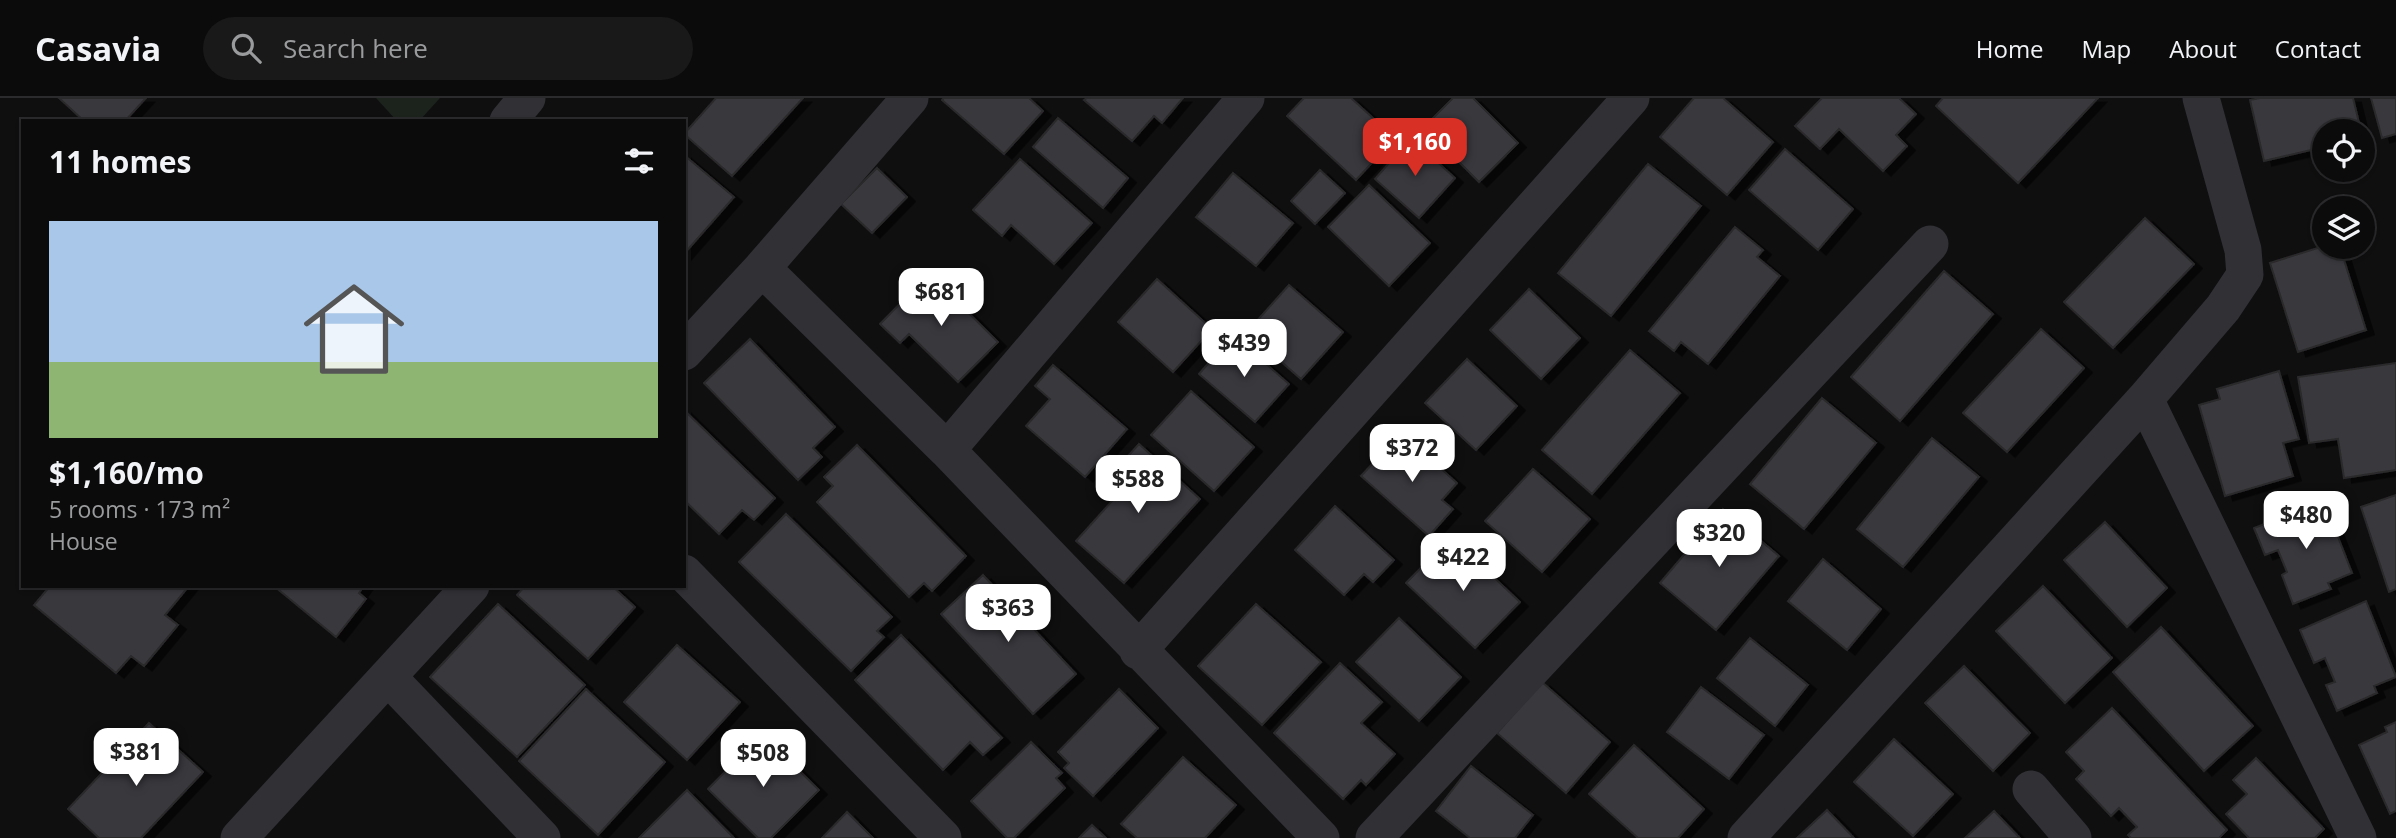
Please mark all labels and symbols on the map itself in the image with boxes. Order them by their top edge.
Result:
pin: $1,160 [1358,118,1472,178]
pin: $681 [900,268,982,328]
pin: $439 [1203,320,1285,379]
pin: $372 [1371,424,1453,484]
pin: $588 [1097,456,1179,515]
pin: $480 [2265,491,2347,551]
pin: $320 [1678,510,1760,569]
pin: $422 [1422,533,1504,593]
pin: $363 [967,584,1049,644]
pin: $381 [95,728,177,788]
pin: $508 [722,730,804,789]

